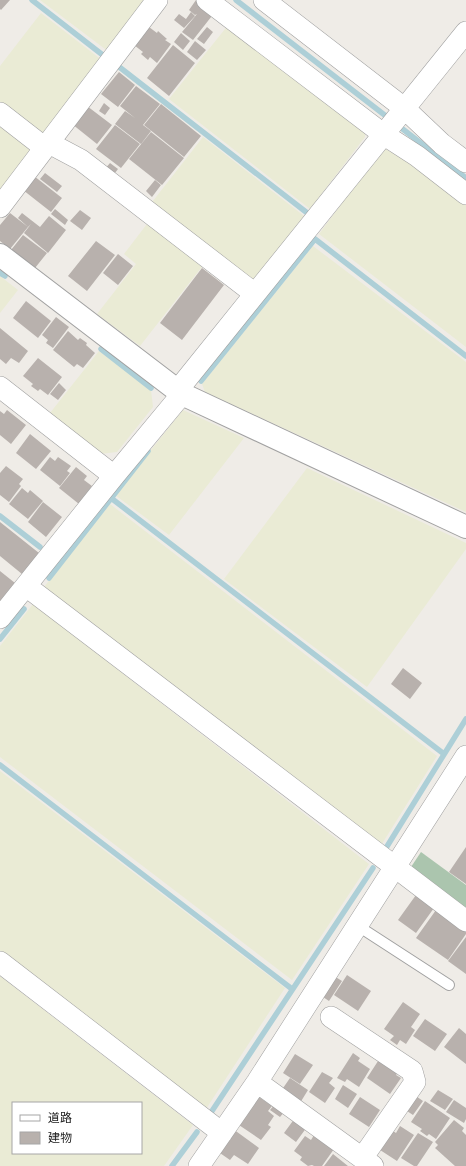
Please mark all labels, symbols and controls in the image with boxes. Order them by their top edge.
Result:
legend [12,1102,142,1154]
text: 道路 [48,1110,72,1125]
text: 建物 [48,1130,72,1145]

